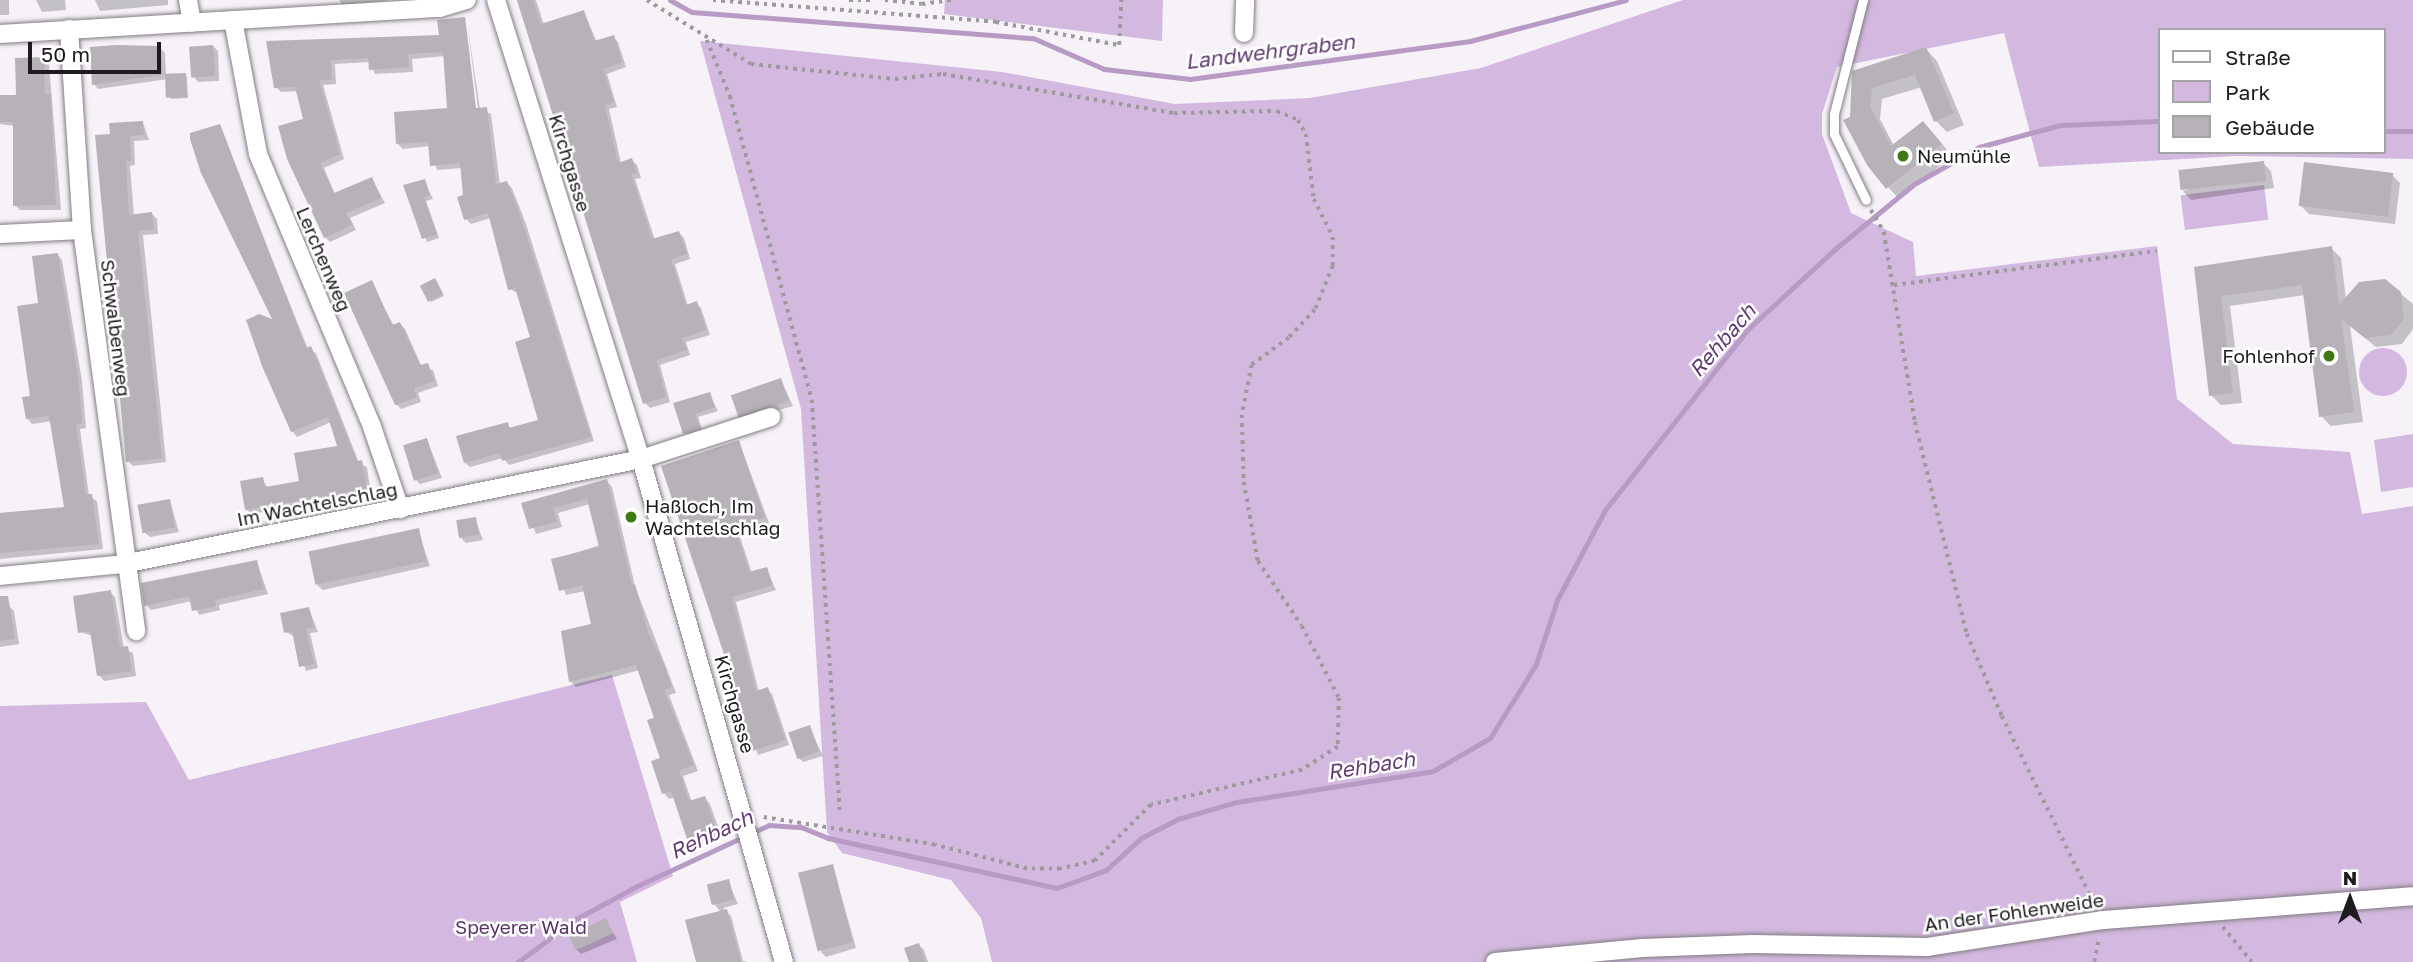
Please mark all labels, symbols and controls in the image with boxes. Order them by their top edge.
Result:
scale bar [32,28,164,72]
water label: Landwehrgraben [1184,28,1356,74]
legend [2158,28,2385,154]
text: 50 m [41,41,90,67]
text: Straße [2225,44,2291,70]
text: Park [2225,79,2270,105]
street label: Kirchgasse [544,111,596,215]
text: Gebäude [2225,114,2315,140]
place label: Neumühle [1917,145,2011,167]
marker: Neumühle [1895,148,1911,164]
street label: Lerchenweg [292,203,356,315]
street label: Schwalbenweg [96,258,136,398]
water label: Rehbach [1684,298,1760,382]
place label: Fohlenhof [2222,345,2315,367]
marker: Fohlenhof [2321,348,2337,364]
street label: Im Wachtelschlag [235,477,399,531]
place label: Haßloch, Im Wachtelschlag [645,495,780,539]
marker: Haßloch, Im Wachtelschlag [623,509,639,525]
street label: Kirchgasse [710,652,760,756]
water label: Rehbach [1325,746,1417,784]
water label: Rehbach [666,804,756,864]
north arrow [2315,864,2385,934]
text: N [2343,866,2357,889]
street label: An der Fohlenweide [1923,888,2105,936]
park label: Speyerer Wald [455,916,587,938]

